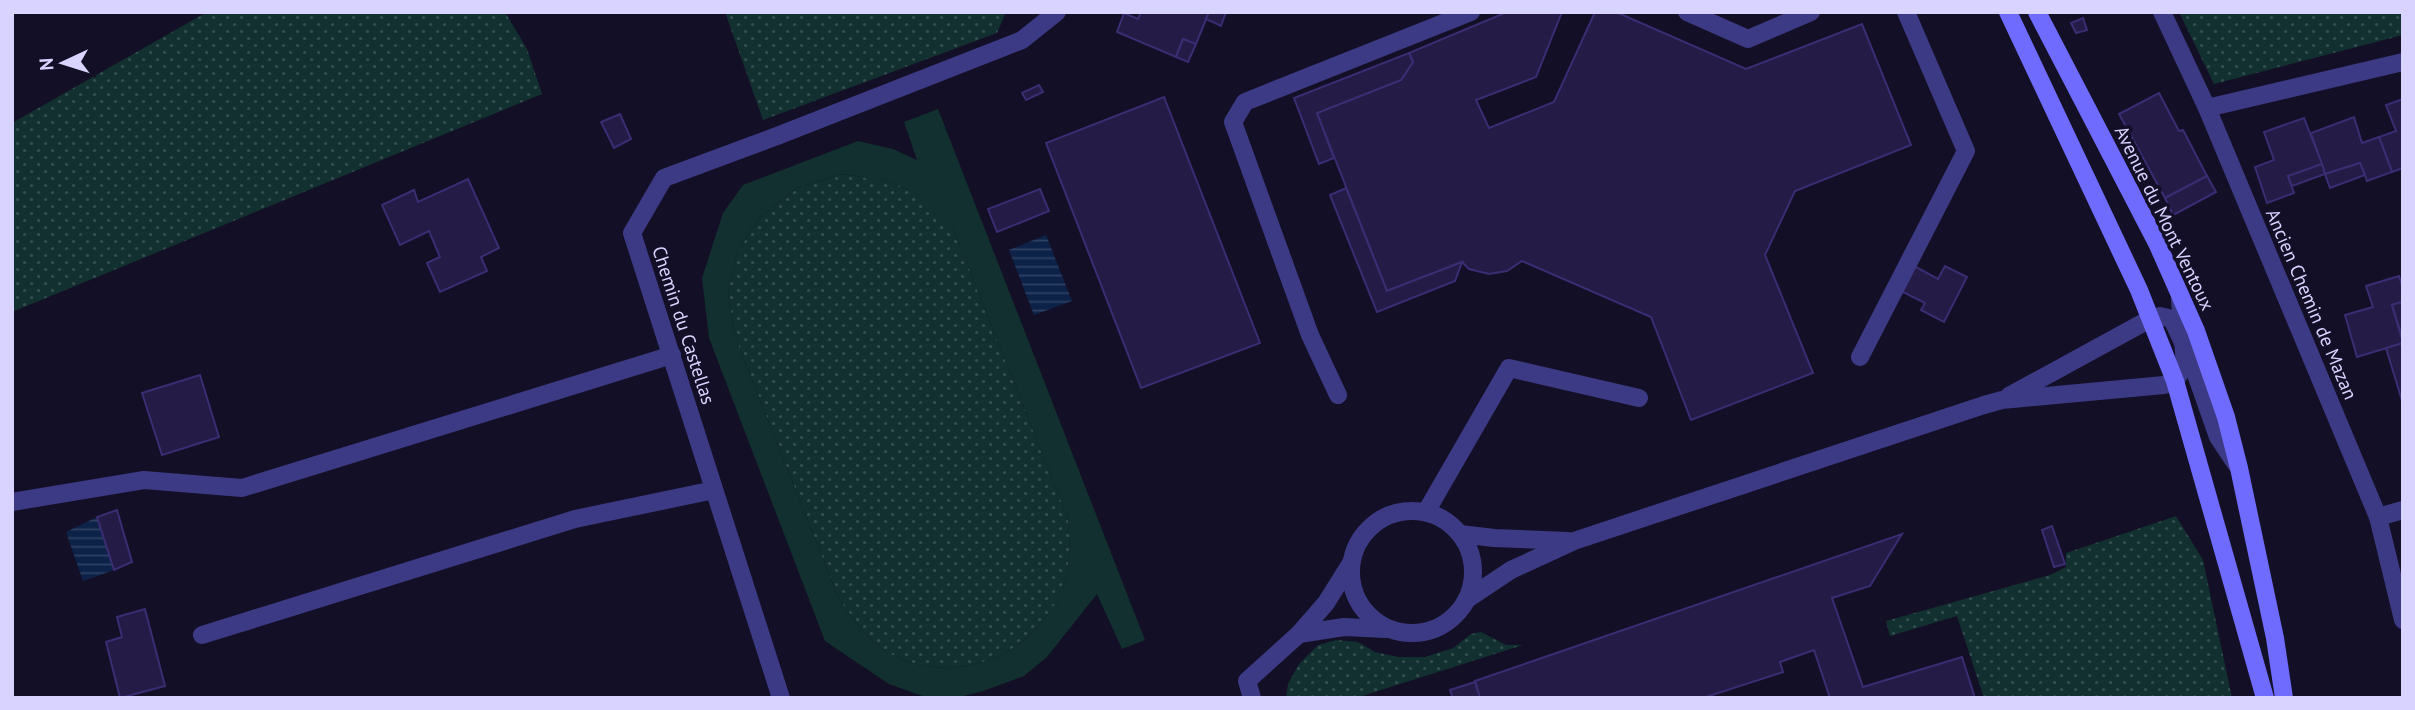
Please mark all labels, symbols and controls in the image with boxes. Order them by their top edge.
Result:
north arrow [28,28,98,98]
text: N [34,57,58,71]
street label: Avenue du Mont Ventoux [2110,122,2220,315]
street label: Ancien Chemin de Mazan [2261,205,2363,403]
street label: Chemin du Castellas [647,243,721,407]

